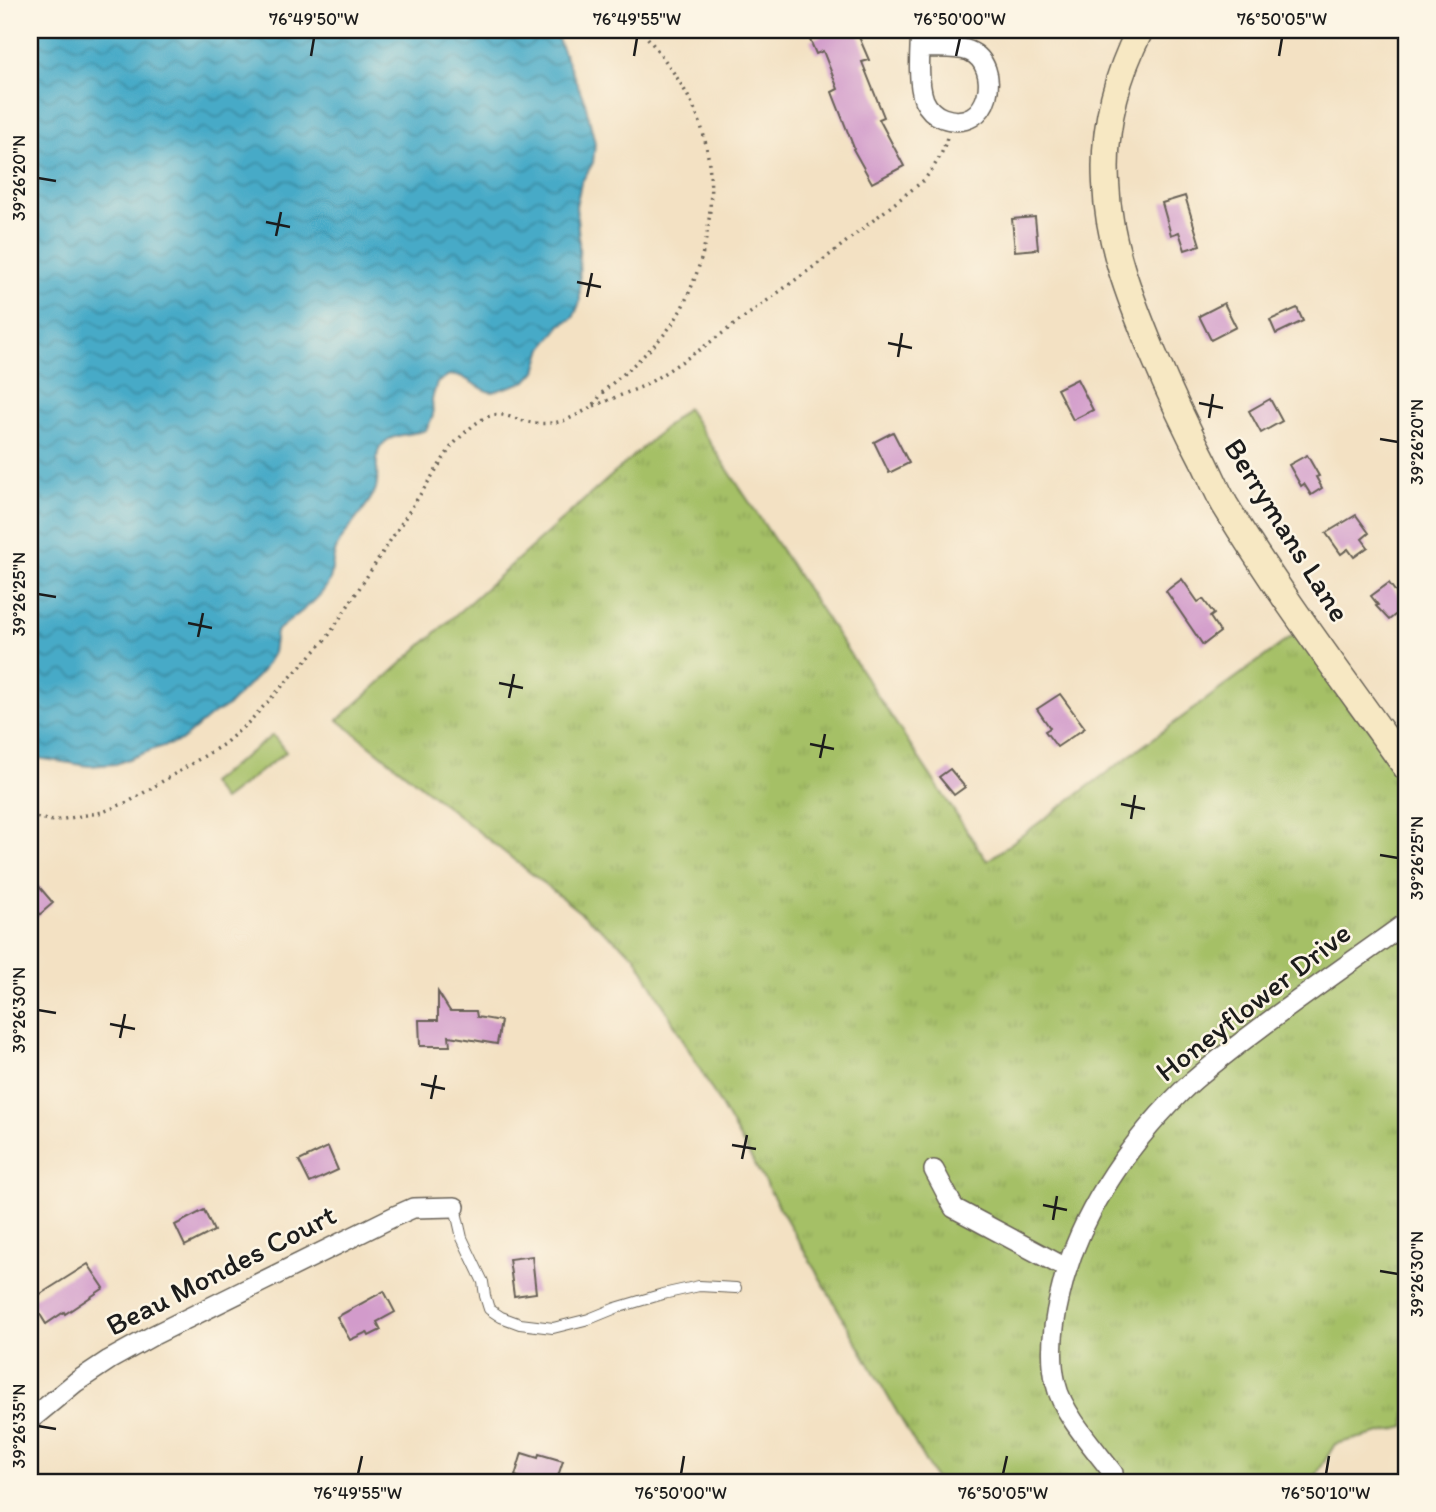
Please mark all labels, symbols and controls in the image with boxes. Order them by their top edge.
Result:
text: 76°49'50"W [269,8,359,30]
text: 76°49'55"W [593,8,681,30]
text: 76°50'00"W [914,8,1006,30]
text: 76°50'05"W [1237,8,1327,30]
text: 39°26'20"N [8,135,30,221]
text: 39°26'20"N [1406,399,1428,485]
street label: Berrymans Lane [1216,431,1359,628]
text: 39°26'25"N [8,552,30,636]
text: 39°26'25"N [1406,816,1428,900]
street label: Honeyflower Drive [1148,914,1358,1089]
text: 39°26'30"N [8,967,30,1053]
street label: Beau Mondes Court [100,1196,342,1344]
text: 39°26'30"N [1406,1231,1428,1317]
text: 39°26'35"N [8,1384,30,1468]
text: 76°49'55"W [314,1482,402,1504]
text: 76°50'00"W [635,1482,727,1504]
text: 76°50'05"W [958,1482,1048,1504]
text: 76°50'10"W [1281,1482,1371,1504]

